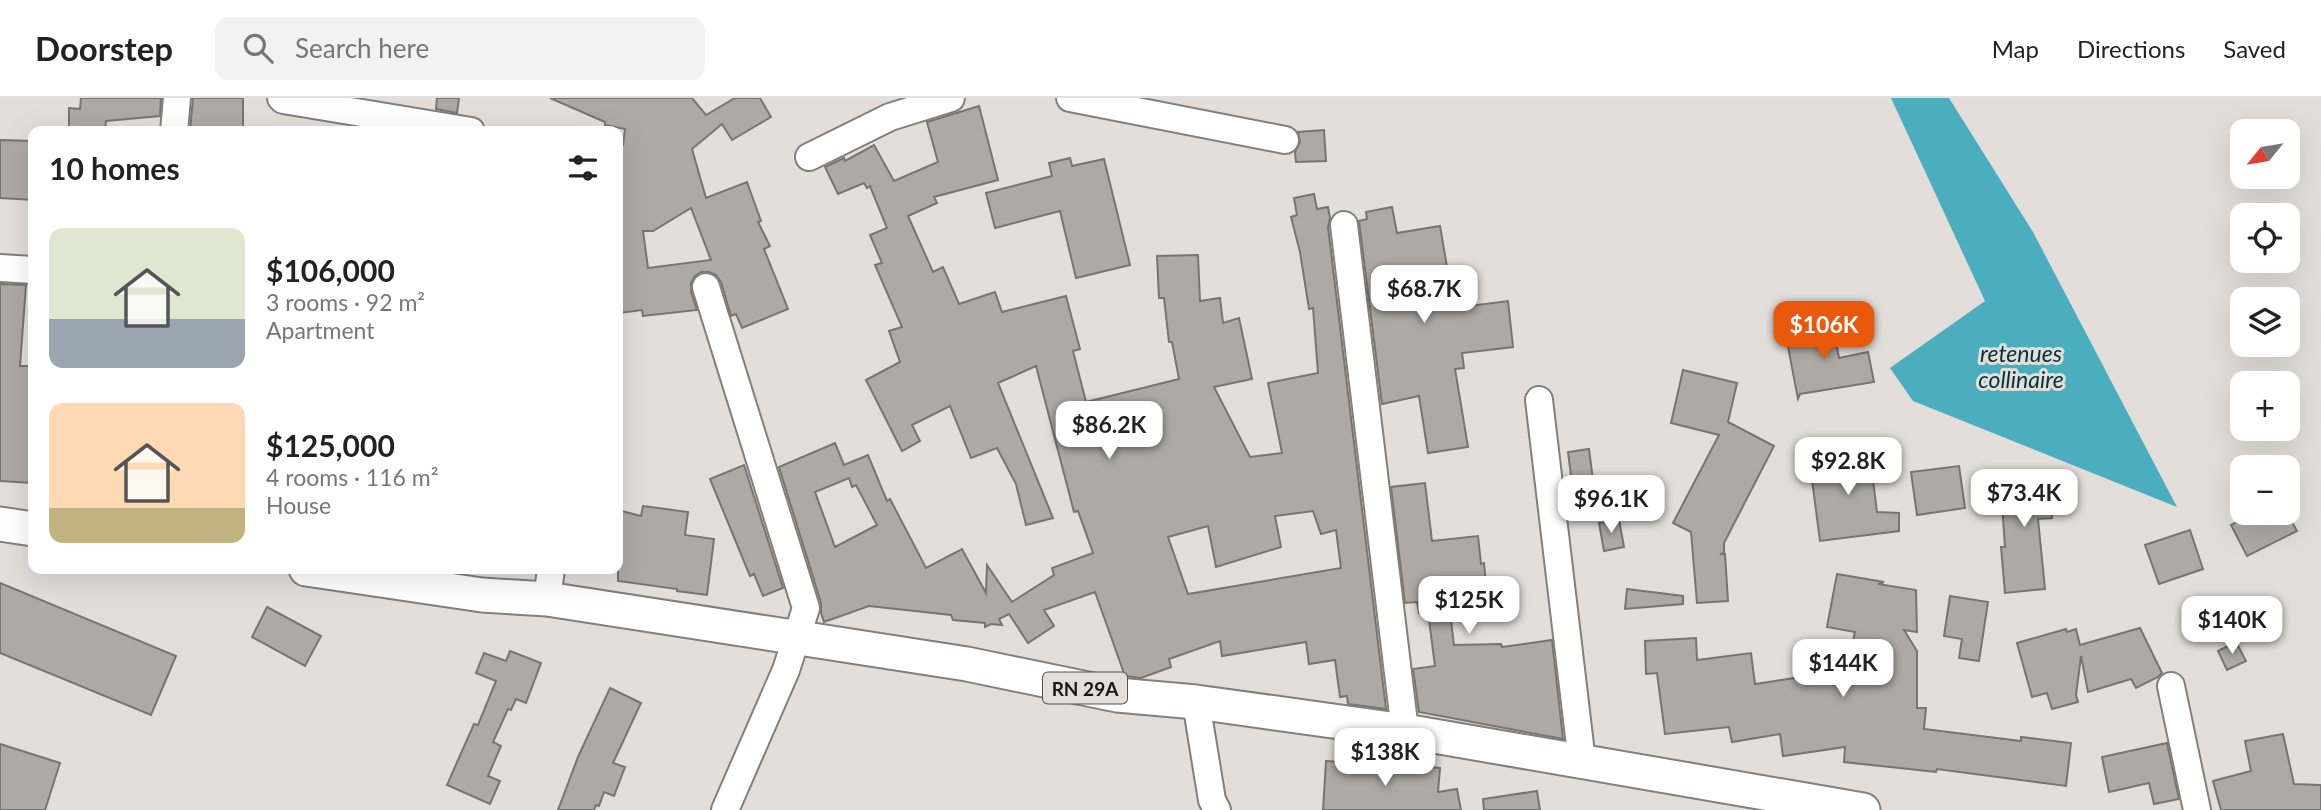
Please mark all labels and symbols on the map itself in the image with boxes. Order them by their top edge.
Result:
north arrow [2230,119,2300,189]
pin: $68.7K [1367,266,1481,325]
pin: $106K [1775,302,1873,361]
water label: retenues collinaire [1978,339,2064,393]
pin: $86.2K [1052,402,1166,461]
pin: $92.8K [1791,438,1905,497]
pin: $73.4K [1967,470,2081,529]
pin: $96.1K [1554,476,1668,535]
pin: $125K [1420,576,1518,636]
pin: $140K [2183,596,2281,656]
pin: $144K [1794,640,1892,699]
road number: RN 29A [1043,673,1127,704]
pin: $138K [1336,728,1434,788]

